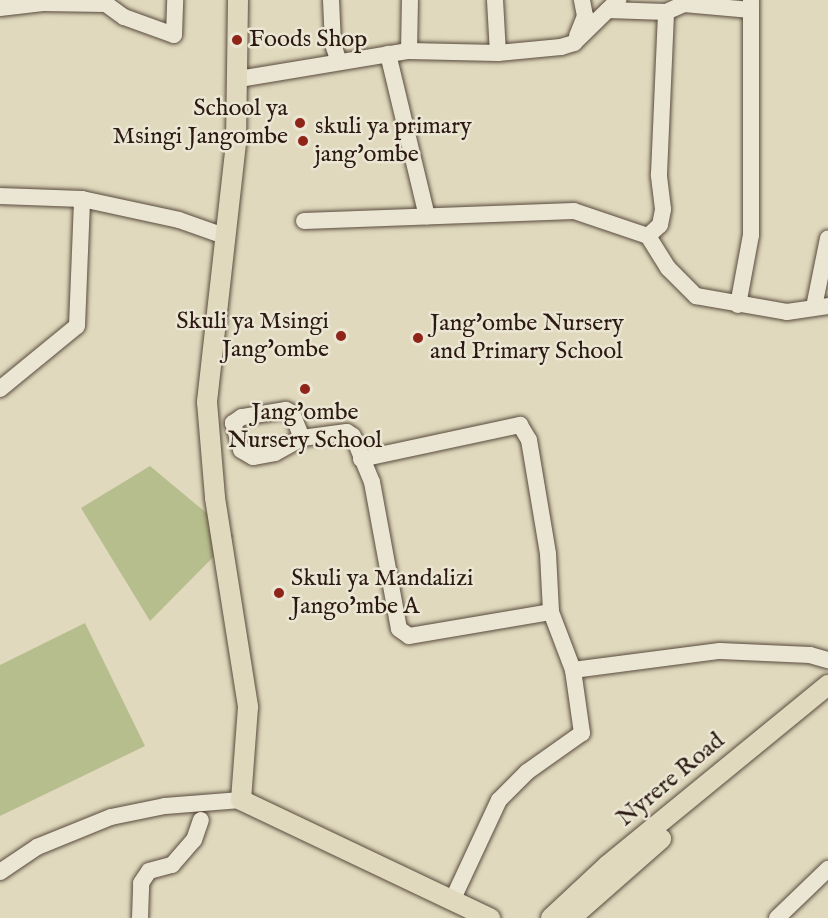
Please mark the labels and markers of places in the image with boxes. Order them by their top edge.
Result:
place label: Foods Shop [249,26,367,54]
marker: Foods Shop [230,33,244,47]
place label: School ya Msingi Jangombe [113,95,288,151]
place label: skuli ya primary jang'ombe [315,113,472,169]
marker: School ya Msingi Jangombe [293,116,307,130]
marker: skuli ya primary jang'ombe [296,134,310,148]
place label: Skuli ya Msingi Jang'ombe [176,308,329,364]
place label: Jang'ombe Nursery and Primary School [430,310,624,366]
marker: Skuli ya Msingi Jang'ombe [334,329,348,343]
marker: Jang'ombe Nursery and Primary School [411,331,425,345]
marker: Jang'ombe Nursery School [298,382,312,396]
place label: Jang'ombe Nursery School [228,399,382,455]
place label: Skuli ya Mandalizi Jango'mbe A [291,565,473,621]
marker: Skuli ya Mandalizi Jango'mbe A [272,586,286,600]

